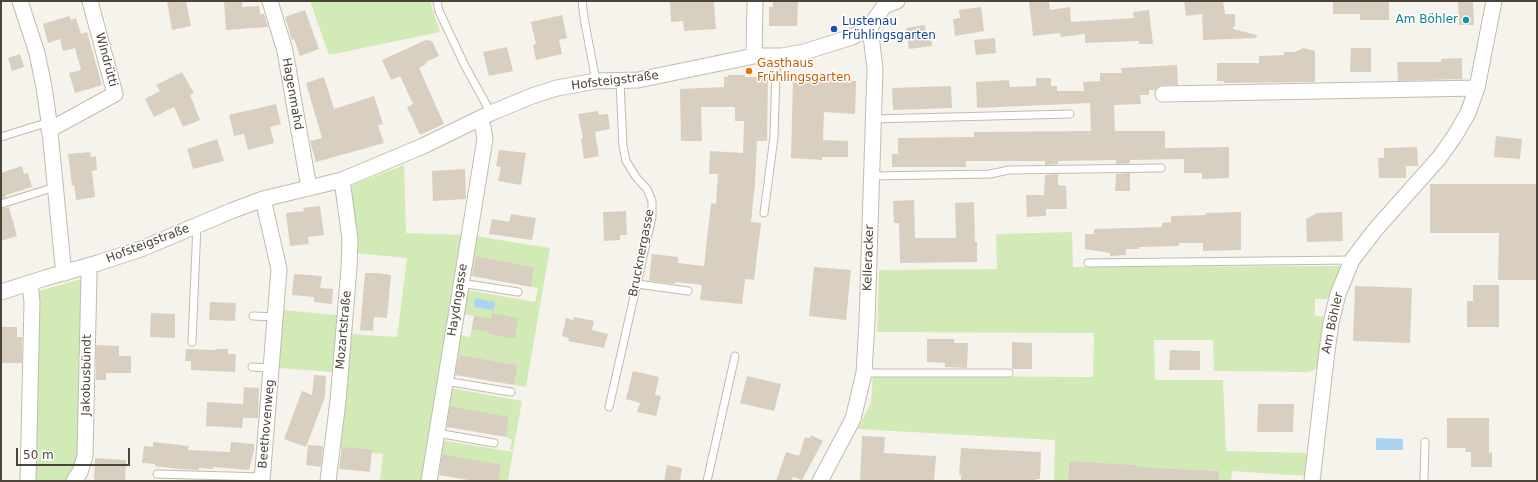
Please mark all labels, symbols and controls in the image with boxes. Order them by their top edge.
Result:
place label: Am Böhler [1395,13,1458,27]
place label: Lustenau Frühlingsgarten [842,15,936,43]
marker: Am Böhler [1461,15,1471,25]
marker: Lustenau Frühlingsgarten [829,24,839,34]
street label: Windrütti [92,31,120,89]
street label: Hagenmahd [279,57,305,131]
place label: Gasthaus Frühlingsgarten [757,57,851,85]
marker: Gasthaus Frühlingsgarten [744,66,754,76]
street label: Hofsteigstraße [570,68,660,94]
street label: Brucknergasse [626,208,658,298]
street label: Hofsteigstraße [104,221,192,267]
street label: Kelleracker [861,225,877,291]
street label: Haydngasse [445,263,471,337]
street label: Mozartstraße [333,290,355,370]
street label: Am Böhler [1319,291,1347,355]
street label: Jakobusbündt [79,334,95,416]
street label: Beethovenweg [256,379,278,469]
scale bar [18,440,132,466]
text: 50 m [23,448,54,462]

